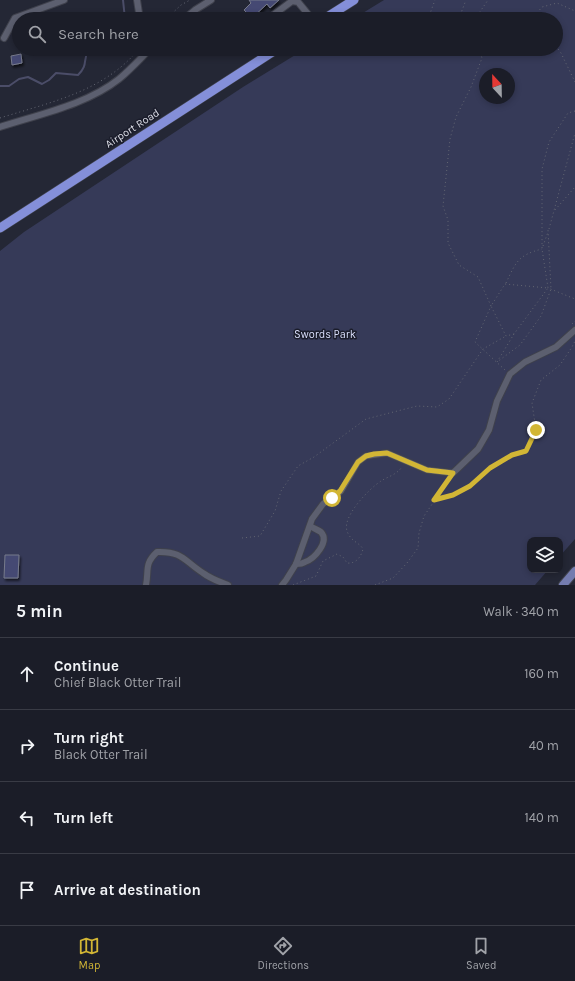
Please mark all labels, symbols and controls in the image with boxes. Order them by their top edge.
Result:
search box [12,12,563,56]
icon: search [26,23,48,45]
text: Search here [58,25,139,43]
north arrow [479,68,515,104]
street label: Airport Road [103,106,162,151]
park label: Swords Park [294,328,356,341]
route end [527,421,545,439]
route start [323,489,341,507]
map controls [527,537,563,573]
button: layers [527,537,563,573]
text: 5 min [16,601,63,621]
text: Walk · 340 m [483,604,559,619]
text: Continue [54,657,119,675]
icon: ahead [16,663,38,685]
text: 160 m [524,666,559,681]
text: Chief Black Otter Trail [54,675,181,690]
text: Turn right [54,729,124,747]
icon: right [16,735,38,757]
text: 40 m [529,738,559,753]
text: Black Otter Trail [54,747,148,762]
icon: left [16,807,38,829]
text: Turn left [54,809,113,827]
text: 140 m [524,810,559,825]
icon: arrive [16,879,38,901]
text: Arrive at destination [54,881,201,899]
tab: Map [78,935,100,972]
tab: Directions [257,935,309,972]
tab: Saved [466,935,497,972]

